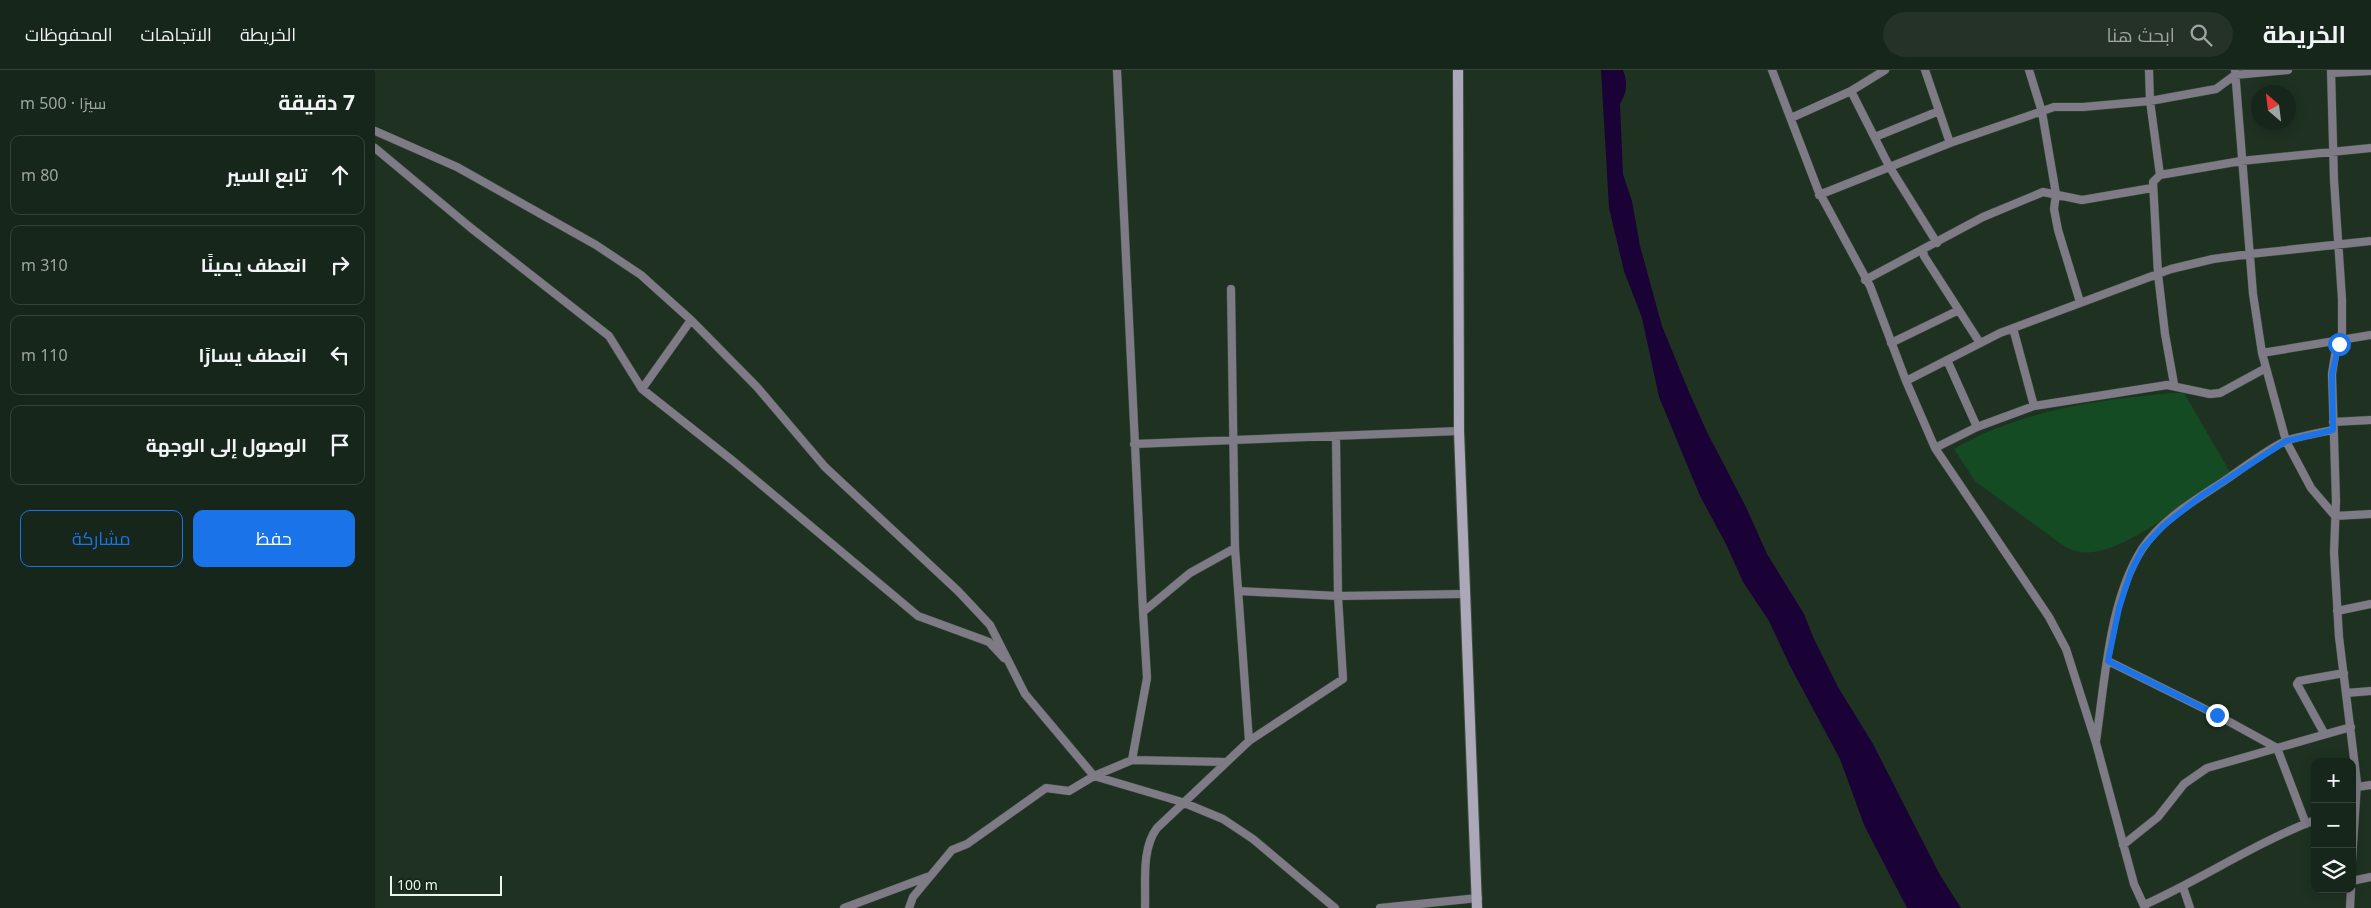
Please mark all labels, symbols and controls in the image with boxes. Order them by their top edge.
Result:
search box [1883,12,2233,57]
text: الخريطة [2263,17,2346,50]
icon: search [2187,21,2215,49]
text: المحفوظات [25,22,113,46]
text: الاتجاهات [141,22,212,46]
text: الخريطة [240,22,296,46]
text: ابحث هنا [2106,22,2175,48]
north arrow [2251,85,2296,130]
text: 7 دقيقة [278,88,355,116]
text: سيرًا · 500 m [20,92,106,114]
icon: ahead [326,161,354,189]
text: تابع السير [227,162,307,188]
text: 80 m [21,164,58,186]
icon: right [326,251,354,279]
text: انعطف يمينًا [201,252,307,278]
text: 310 m [21,254,68,276]
route start [2328,333,2351,356]
icon: left [326,341,354,369]
text: انعطف يسارًا [198,342,307,368]
text: 110 m [21,344,68,366]
icon: arrive [326,431,354,459]
text: الوصول إلى الوجهة [146,432,307,458]
button: مشاركة [20,510,183,567]
button: حفظ [193,510,355,567]
route end [2206,704,2229,727]
map controls [2311,758,2356,893]
button: + [2311,758,2356,803]
button: − [2311,803,2356,848]
button: layers [2311,848,2356,893]
scale bar [390,873,503,896]
text: 100 m [397,875,438,894]

